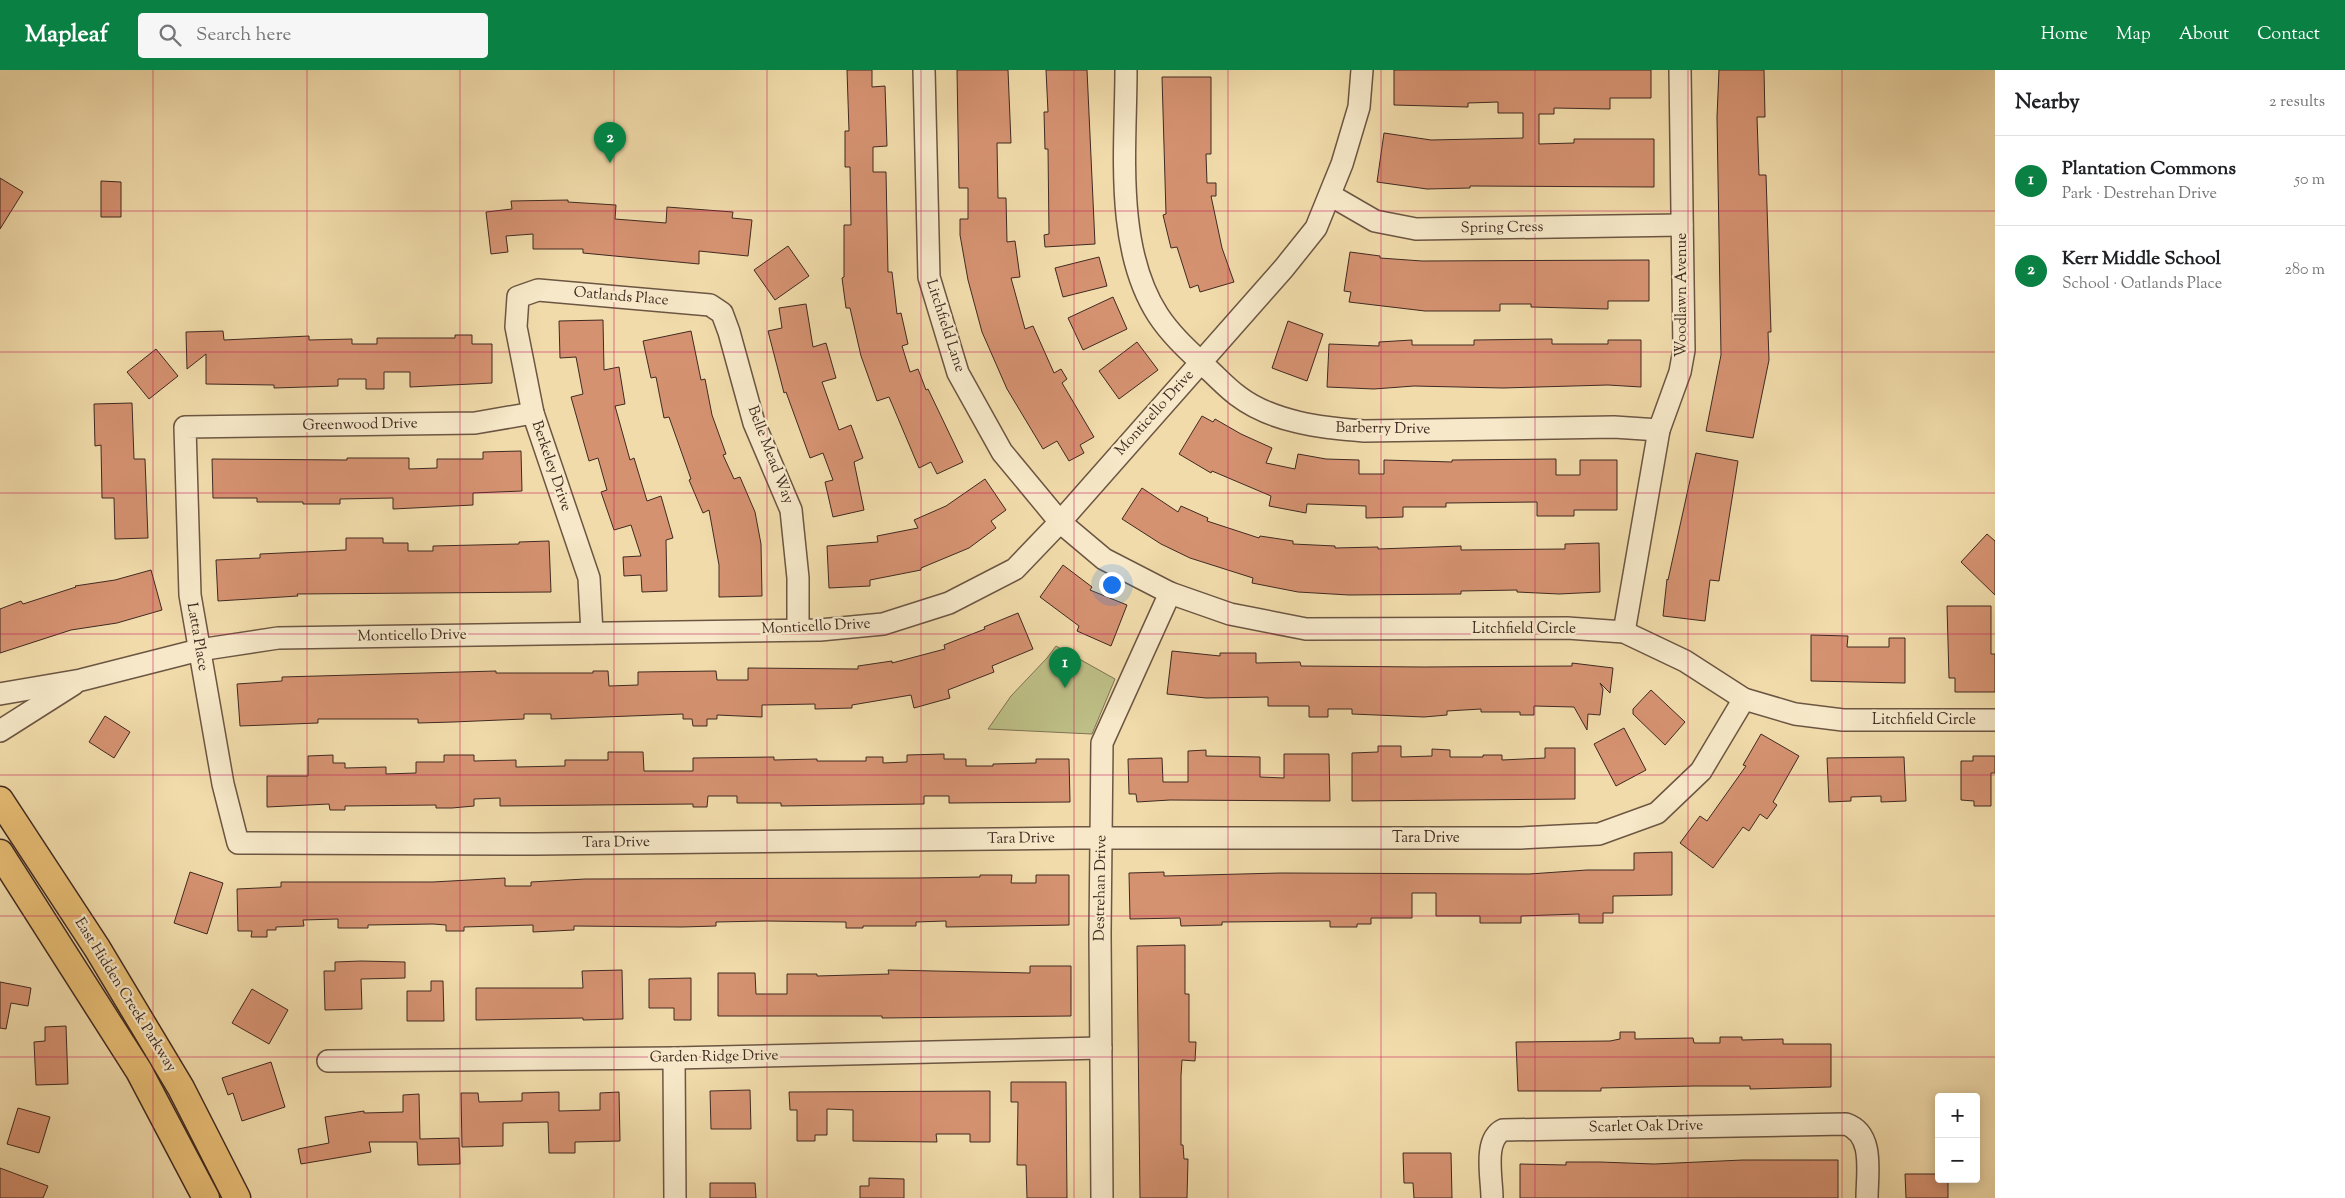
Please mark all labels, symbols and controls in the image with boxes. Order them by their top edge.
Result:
search box [138,13,488,58]
text: Mapleaf [25,18,108,52]
icon: search [156,21,184,49]
text: Search here [196,22,291,49]
text: Home [2041,22,2088,48]
text: Map [2116,22,2151,48]
text: About [2179,22,2229,48]
text: Contact [2257,22,2320,48]
text: Nearby [2015,88,2080,118]
text: 2 results [2269,91,2325,114]
pin: 2 [594,122,626,163]
text: Plantation Commons [2062,156,2236,183]
text: 1 [2028,169,2034,192]
text: 50 m [2294,169,2325,192]
text: Park · Destrehan Drive [2062,183,2217,206]
street label: Spring Cress [1460,217,1544,239]
street label: Woodlawn Avenue [1672,233,1693,357]
text: Kerr Middle School [2062,246,2221,273]
text: 2 [2027,259,2035,282]
text: 280 m [2284,259,2325,282]
text: School · Oatlands Place [2062,273,2222,296]
street label: Litchfield Lane [920,277,970,375]
street label: Oatlands Place [573,282,669,312]
street label: Monticello Drive [1111,365,1199,461]
street label: Belle Mead Way [742,403,799,508]
street label: Greenwood Drive [302,413,418,437]
street label: Berkeley Drive [526,418,576,514]
street label: Barberry Drive [1335,418,1431,440]
your location [1099,572,1125,598]
street label: Latta Place [181,601,213,673]
street label: Monticello Drive [761,614,871,640]
street label: Litchfield Circle [1472,619,1576,640]
street label: Monticello Drive [357,625,467,647]
pin: 1 [1049,647,1081,688]
street label: Litchfield Circle [1872,710,1976,731]
street label: Tara Drive [987,828,1055,850]
street label: Tara Drive [1392,828,1460,849]
street label: Tara Drive [582,832,650,854]
street label: Destrehan Drive [1090,835,1112,941]
street label: East Hidden Creek Parkway [69,914,181,1077]
street label: Garden Ridge Drive [649,1045,779,1069]
map controls [1935,1093,1980,1183]
button: + [1935,1093,1980,1138]
street label: Scarlet Oak Drive [1589,1116,1703,1138]
button: − [1935,1138,1980,1183]

